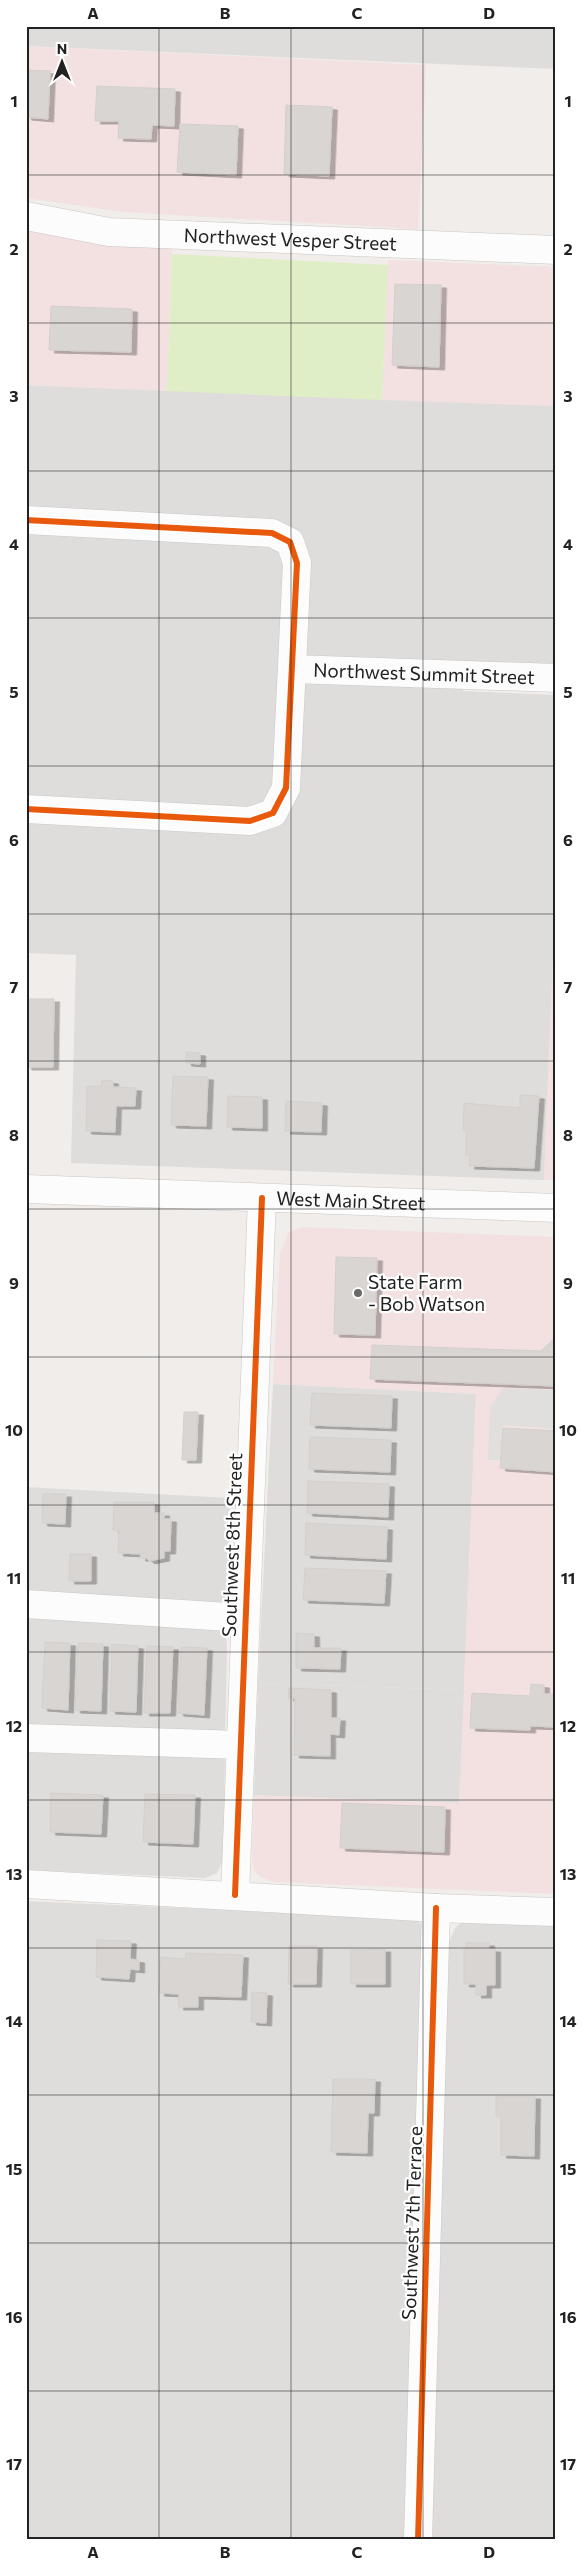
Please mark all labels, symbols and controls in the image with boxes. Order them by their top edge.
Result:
text: A [87,3,99,22]
text: B [220,3,231,22]
text: C [352,3,363,22]
text: D [483,3,495,22]
north arrow [38,38,88,88]
text: N [57,40,67,57]
text: 1 [10,91,18,110]
text: 1 [564,91,572,110]
street label: Northwest Vesper Street [183,223,398,255]
text: 2 [9,239,19,258]
text: 2 [563,239,573,258]
text: 3 [9,386,19,405]
text: 3 [563,386,573,405]
text: 4 [9,534,19,553]
text: 4 [563,534,573,553]
street label: Northwest Summit Street [313,658,535,688]
text: 5 [9,682,19,701]
text: 5 [563,682,573,701]
text: 6 [9,830,19,849]
text: 6 [563,830,573,849]
text: 7 [10,977,19,996]
text: 7 [564,977,573,996]
text: 8 [9,1125,19,1144]
text: 8 [563,1125,573,1144]
street label: West Main Street [276,1186,426,1214]
place label: State Farm - Bob Watson [368,1270,485,1315]
text: 9 [9,1273,19,1292]
text: 9 [563,1273,573,1292]
marker: State Farm - Bob Watson [352,1287,364,1299]
text: 10 [5,1420,23,1439]
text: 10 [559,1420,577,1439]
street label: Southwest 8th Street [217,1452,246,1637]
text: 11 [7,1568,21,1587]
text: 11 [561,1568,575,1587]
text: 12 [6,1716,22,1735]
text: 12 [560,1716,576,1735]
text: 13 [6,1864,22,1883]
text: 13 [560,1864,576,1883]
text: 14 [5,2011,23,2030]
text: 14 [559,2011,577,2030]
street label: Southwest 7th Terrace [397,2126,426,2320]
text: 15 [6,2159,22,2178]
text: 15 [560,2159,576,2178]
text: 16 [5,2307,23,2326]
text: 16 [559,2307,577,2326]
text: 17 [6,2454,22,2473]
text: 17 [560,2454,576,2473]
text: A [87,2542,99,2561]
text: B [220,2542,231,2561]
text: C [352,2542,363,2561]
text: D [483,2542,495,2561]

